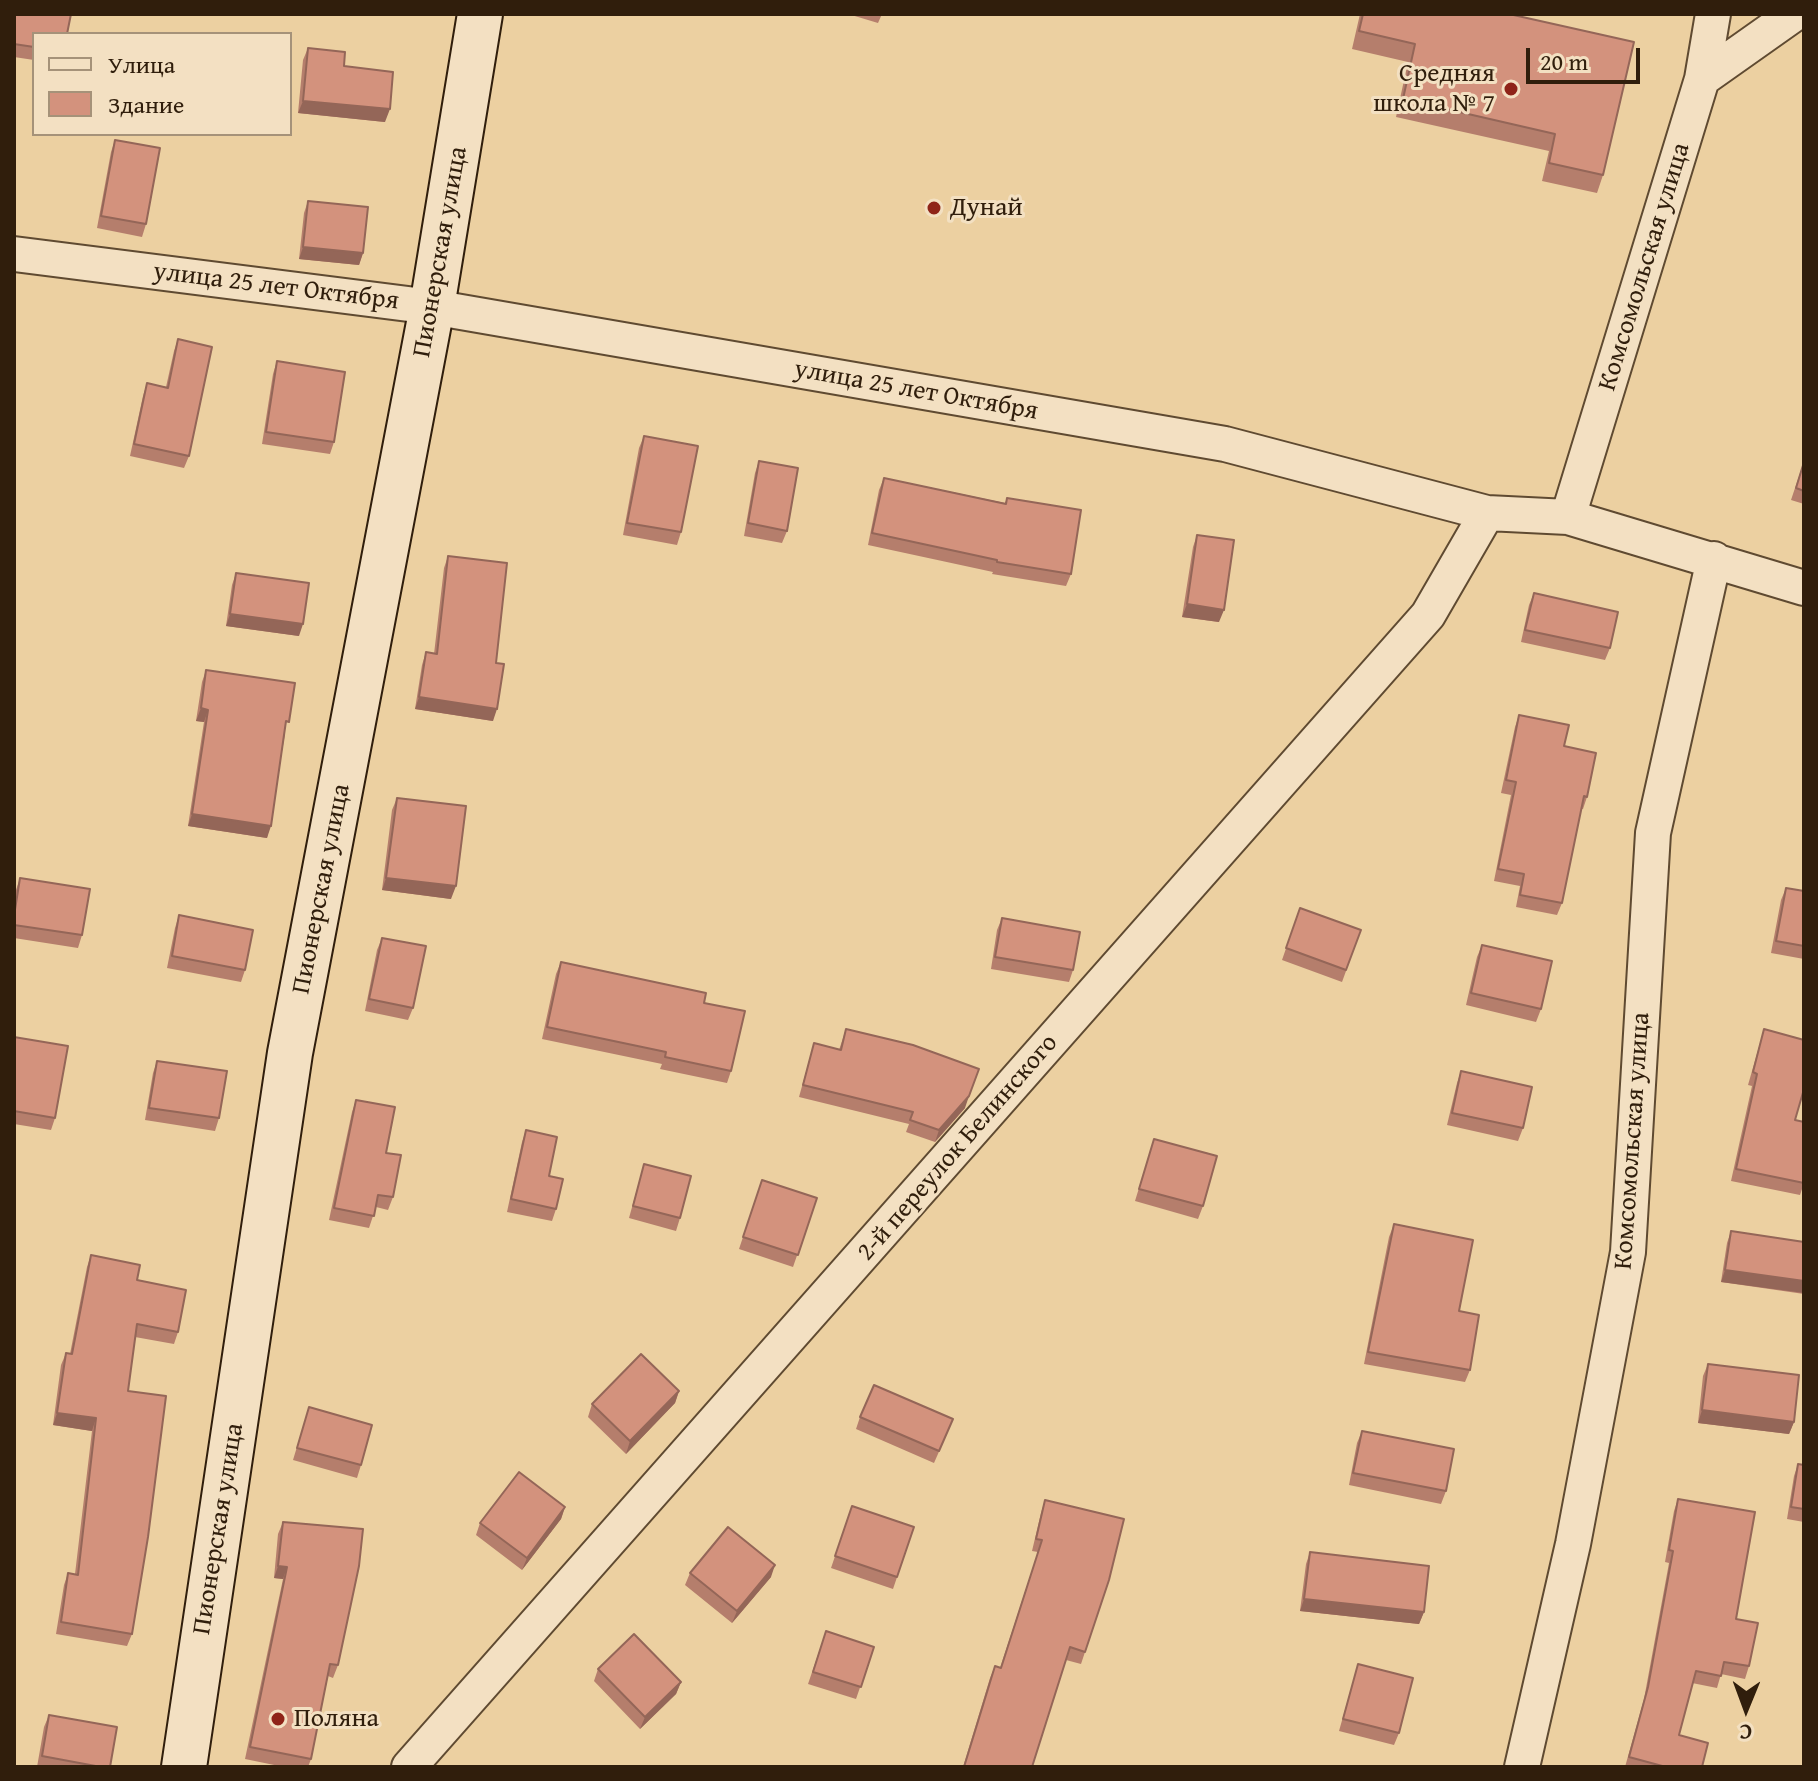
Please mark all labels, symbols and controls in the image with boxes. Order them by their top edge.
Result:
legend [32,32,292,136]
scale bar [1530,32,1644,82]
text: 20 m [1540,44,1588,79]
text: Улица [108,47,175,82]
place label: Средняя школа № 7 [1373,58,1495,120]
marker: Средняя школа № 7 [1502,80,1520,98]
text: Здание [108,87,184,122]
street label: Комсомольская улица [1592,139,1698,395]
street label: Пионерская улица [407,144,475,360]
place label: Дунай [950,192,1023,224]
marker: Дунай [925,199,943,217]
street label: улица 25 лет Октября [151,256,401,318]
street label: улица 25 лет Октября [792,354,1040,428]
street label: Пионерская улица [286,781,358,997]
street label: Комсомольская улица [1608,1011,1658,1271]
street label: 2-й переулок Белинского [851,1028,1065,1268]
street label: Пионерская улица [187,1421,251,1637]
north arrow [1706,1669,1786,1749]
place label: Поляна [294,1703,379,1735]
marker: Поляна [269,1710,287,1728]
text: С [1739,1717,1752,1749]

